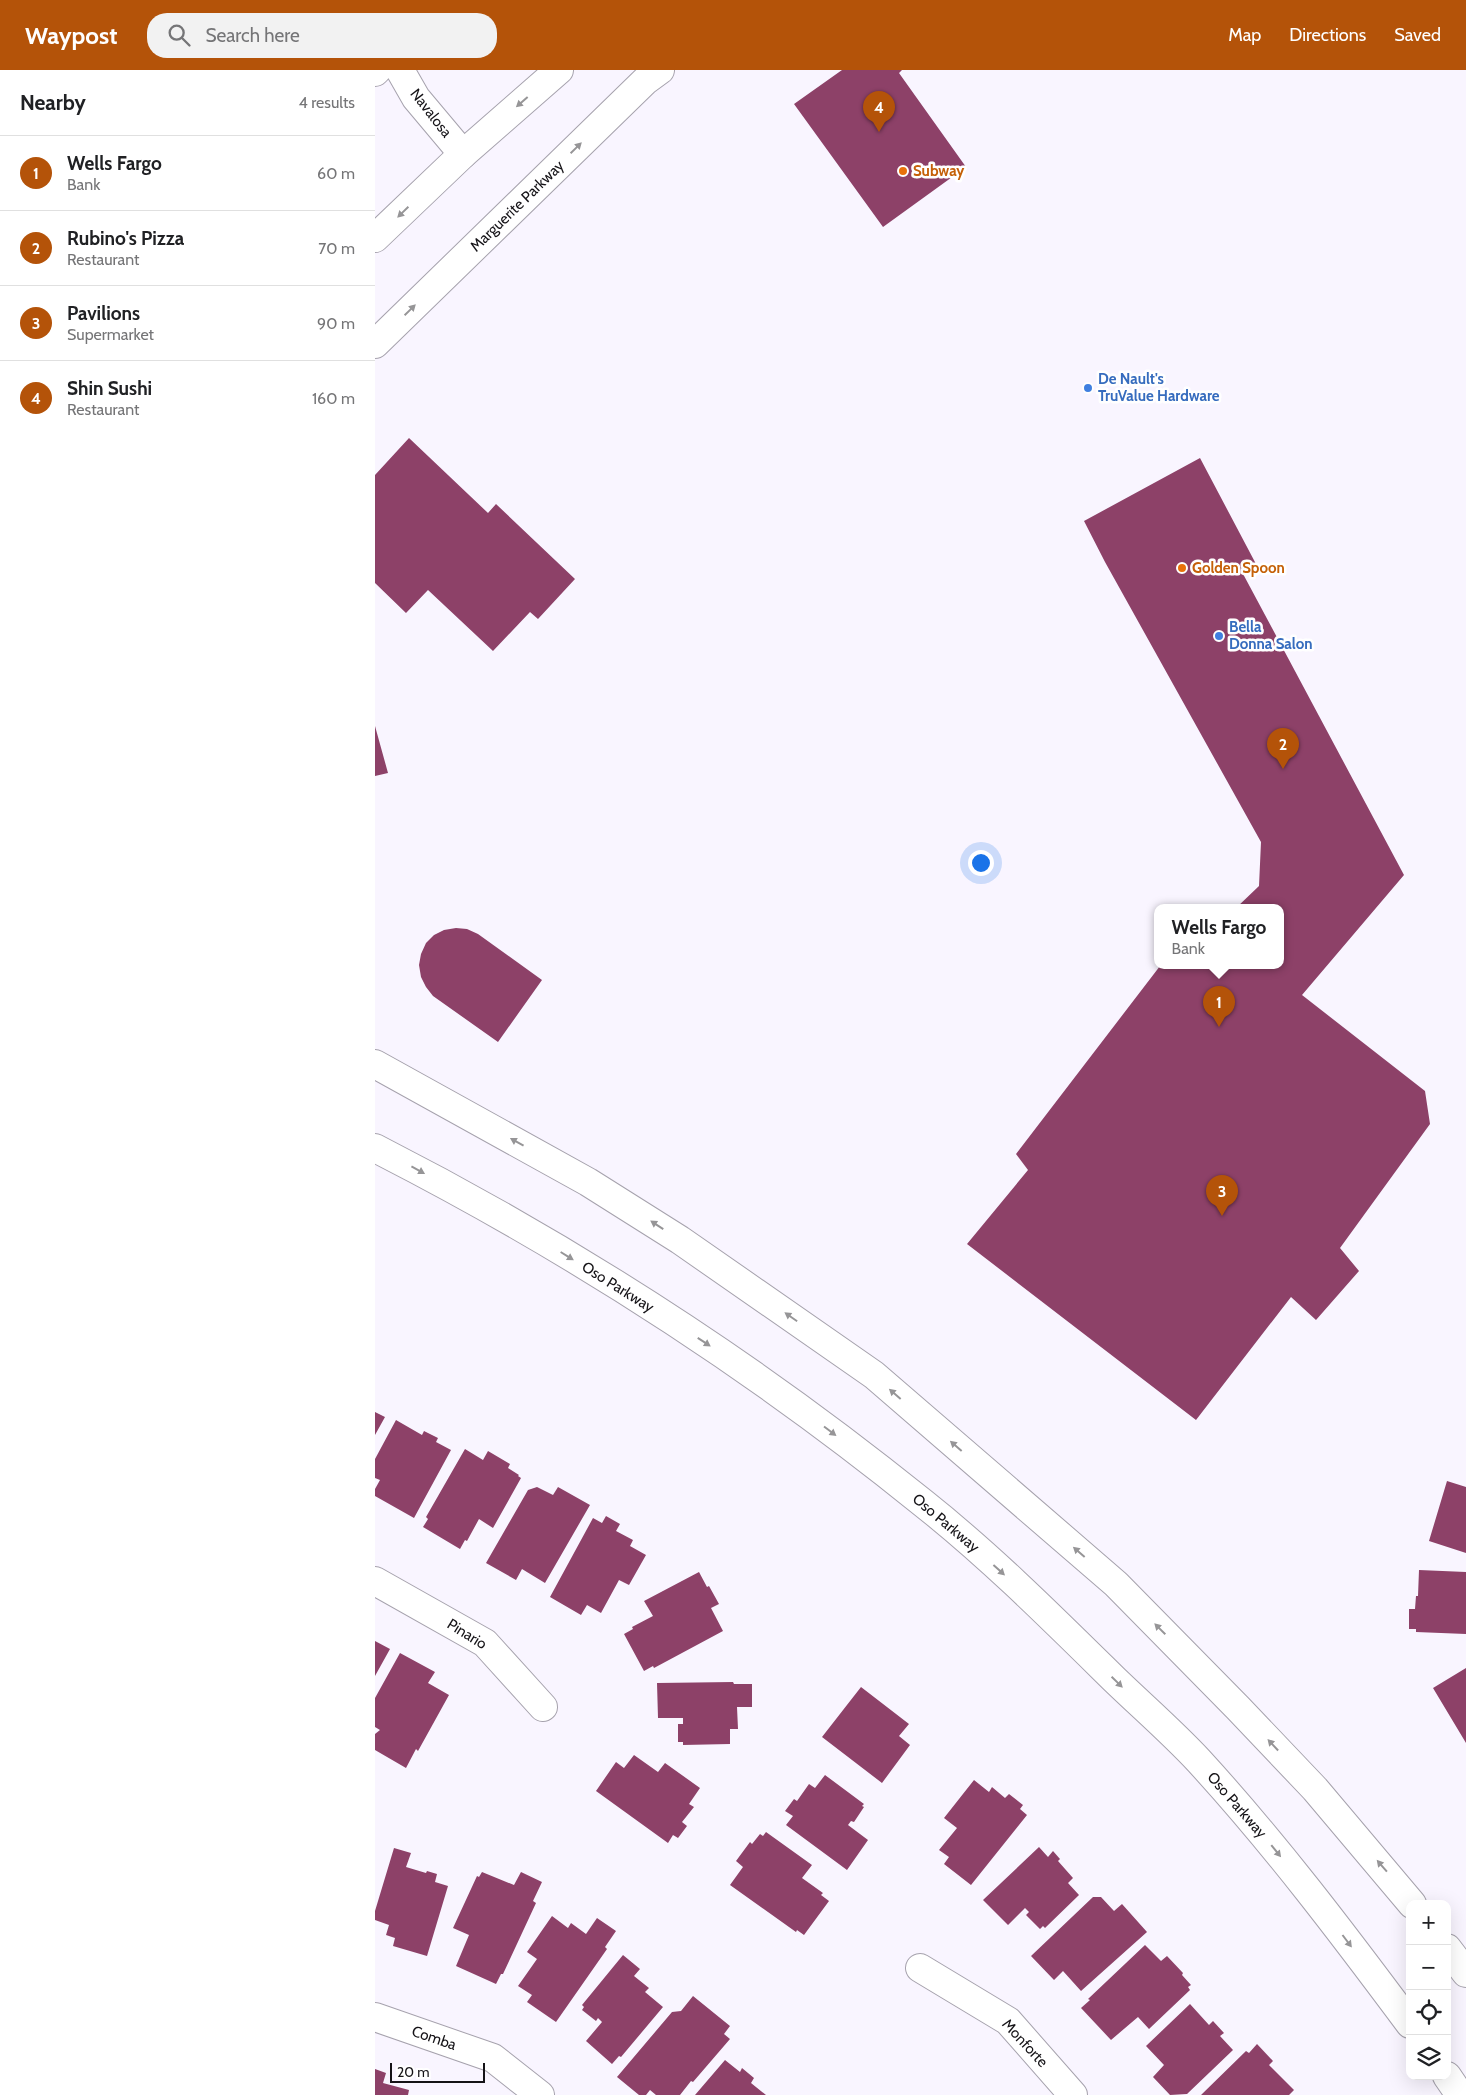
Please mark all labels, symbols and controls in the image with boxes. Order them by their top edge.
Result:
search box [147,13,497,58]
text: Waypost [25,21,117,50]
icon: search [165,21,193,49]
text: Search here [205,24,300,47]
text: Map [1228,24,1261,46]
text: Directions [1289,24,1366,46]
text: Saved [1394,24,1441,46]
street label: Navalosa [406,85,456,142]
text: Nearby [20,90,86,115]
pin: 4 [863,91,895,132]
text: 4 results [298,93,355,112]
one-way arrow [517,96,529,108]
one-way arrow [570,142,582,154]
text: Wells Fargo [67,152,162,175]
street label: Marguerite Parkway [466,156,568,255]
place label: Subway [913,162,965,180]
text: 1 [33,164,39,183]
text: 60 m [317,164,355,183]
marker: Subway [897,165,909,177]
text: Bank [67,175,100,194]
one-way arrow [397,206,409,218]
text: Rubino's Pizza [67,227,184,250]
text: 2 [32,239,40,258]
text: 70 m [318,239,355,258]
text: Restaurant [67,250,139,269]
text: Pavilions [67,302,140,325]
one-way arrow [403,304,415,316]
text: 3 [32,314,40,333]
text: 90 m [317,314,355,333]
text: Supermarket [67,325,154,344]
place label: De Nault's TruValue Hardware [1098,370,1220,405]
text: Shin Sushi [67,377,152,400]
marker: De Nault's TruValue Hardware [1082,382,1094,394]
text: 4 [31,389,41,408]
text: 160 m [312,389,355,408]
text: Restaurant [67,400,139,419]
place label: Golden Spoon [1192,559,1285,577]
marker: Golden Spoon [1176,562,1188,574]
place label: Bella Donna Salon [1229,618,1313,653]
marker: Bella Donna Salon [1213,630,1225,642]
pin: 2 [1267,728,1299,769]
your location [968,850,994,876]
popup [1154,904,1284,969]
text: Wells Fargo [1172,916,1266,939]
text: Bank [1172,939,1205,958]
pin: 1 [1203,986,1235,1027]
one-way arrow [511,1138,524,1147]
one-way arrow [412,1166,425,1175]
pin: 3 [1206,1175,1238,1216]
one-way arrow [650,1221,664,1230]
one-way arrow [560,1251,573,1260]
street label: Oso Parkway [579,1258,658,1316]
one-way arrow [785,1312,798,1322]
one-way arrow [698,1337,711,1346]
one-way arrow [889,1388,902,1399]
one-way arrow [823,1426,836,1437]
one-way arrow [950,1441,962,1452]
street label: Oso Parkway [909,1490,983,1556]
one-way arrow [1074,1546,1086,1558]
one-way arrow [993,1564,1005,1576]
street label: Pinario [444,1615,490,1653]
one-way arrow [1154,1623,1166,1635]
one-way arrow [1111,1675,1123,1687]
one-way arrow [1267,1739,1279,1751]
street label: Oso Parkway [1203,1768,1271,1842]
one-way arrow [1271,1844,1282,1857]
one-way arrow [1376,1860,1387,1873]
map controls [1406,1900,1451,2080]
button: + [1406,1900,1451,1945]
one-way arrow [1342,1934,1353,1947]
button: − [1406,1945,1451,1990]
button: locate [1406,1990,1451,2035]
street label: Monforte [998,2015,1052,2071]
street label: Comba [409,2022,459,2054]
button: layers [1406,2035,1451,2080]
scale bar [390,2060,485,2083]
text: 20 m [397,2063,430,2081]

